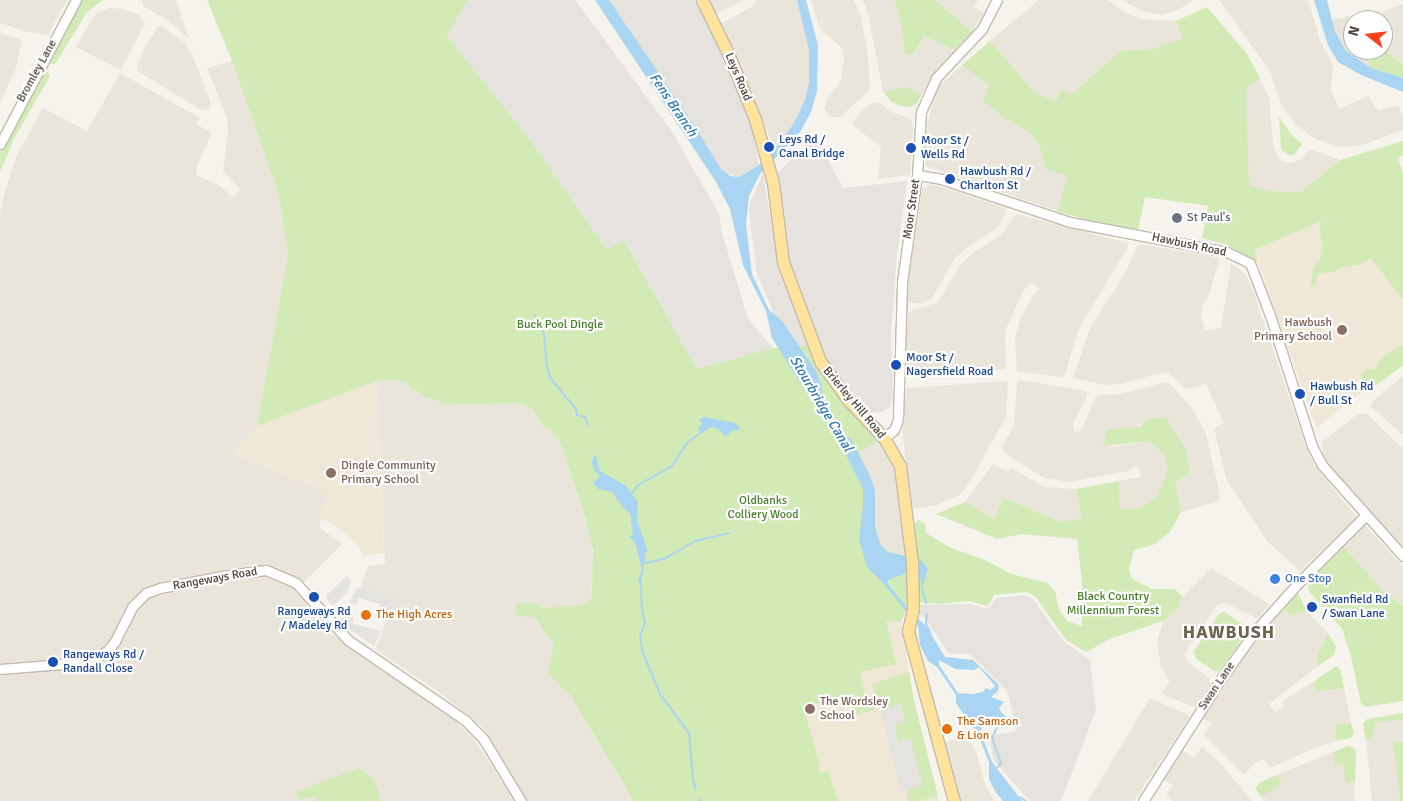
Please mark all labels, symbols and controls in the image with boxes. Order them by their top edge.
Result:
north arrow [1343,10,1393,60]
text: N [1345,24,1364,38]
street label: Bromley Lane [14,37,60,105]
street label: Leys Road [721,51,755,103]
water label: Fens Branch [646,70,700,140]
place label: Leys Rd / Canal Bridge [779,133,845,161]
place label: Moor St / Wells Rd [921,134,969,162]
marker: Leys Rd / Canal Bridge [763,141,775,153]
marker: Moor St / Wells Rd [905,142,917,154]
place label: Hawbush Rd / Charlton St [960,165,1031,193]
marker: Hawbush Rd / Charlton St [944,173,956,185]
street label: Moor Street [901,178,923,240]
place label: St Paul's [1187,211,1231,225]
marker: St Paul's [1171,212,1183,224]
street label: Hawbush Road [1150,230,1228,260]
place label: Hawbush Primary School [1254,316,1332,344]
park label: Buck Pool Dingle [517,318,603,332]
marker: Hawbush Primary School [1336,324,1348,336]
place label: Moor St / Nagersfield Road [906,351,993,379]
water label: Stourbridge Canal [786,353,856,455]
marker: Moor St / Nagersfield Road [890,359,902,371]
street label: Brierley Hill Road [820,364,888,442]
place label: Hawbush Rd / Bull St [1310,380,1373,408]
marker: Hawbush Rd / Bull St [1294,388,1306,400]
place label: Dingle Community Primary School [341,459,436,487]
marker: Dingle Community Primary School [325,467,337,479]
park label: Oldbanks Colliery Wood [727,494,799,522]
street label: Rangeways Road [172,564,258,594]
place label: One Stop [1285,572,1331,586]
marker: One Stop [1269,573,1281,585]
park label: Black Country Millennium Forest [1067,590,1159,618]
marker: Rangeways Rd / Madeley Rd [308,591,320,603]
place label: Swanfield Rd / Swan Lane [1322,593,1388,621]
marker: Swanfield Rd / Swan Lane [1306,601,1318,613]
place label: Rangeways Rd / Madeley Rd [277,605,351,633]
place label: The High Acres [376,608,452,622]
marker: The High Acres [360,609,372,621]
district label: HAWBUSH [1182,621,1276,643]
place label: Rangeways Rd / Randall Close [63,648,144,676]
marker: Rangeways Rd / Randall Close [47,656,59,668]
street label: Swan Lane [1196,659,1238,713]
place label: The Wordsley School [820,695,888,723]
marker: The Wordsley School [804,703,816,715]
place label: The Samson & Lion [957,715,1018,743]
marker: The Samson & Lion [941,723,953,735]

